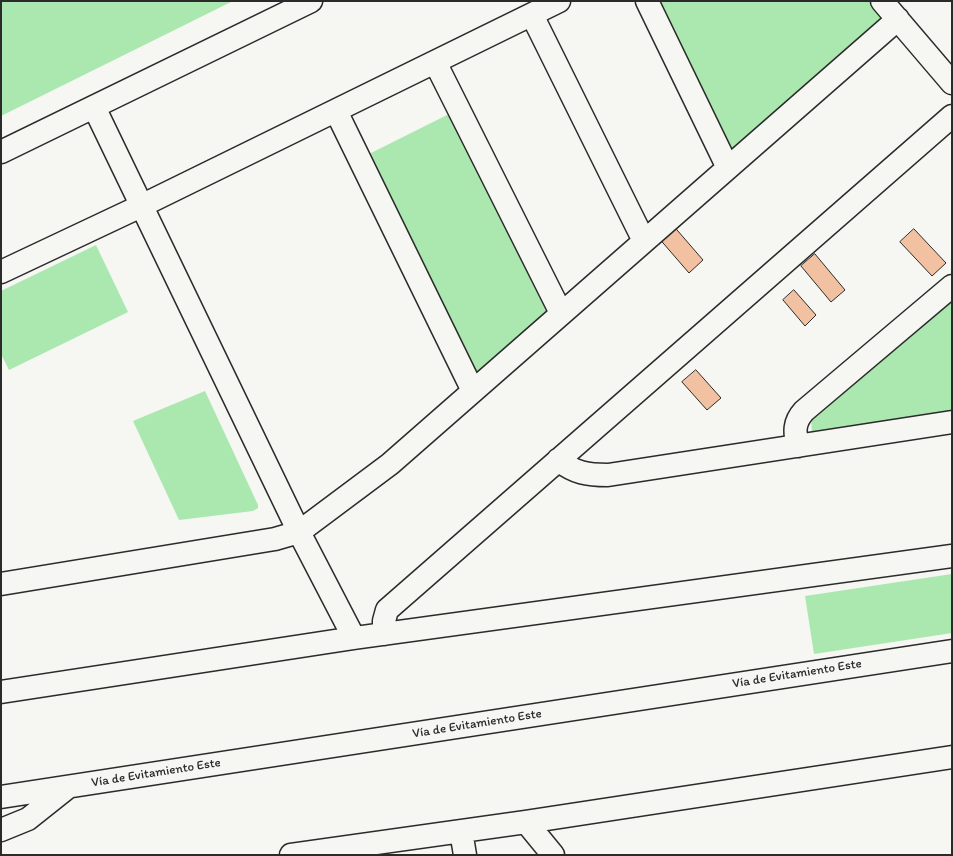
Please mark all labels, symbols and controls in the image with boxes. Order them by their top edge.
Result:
street label: Vía de Evitamiento Este [731,656,863,692]
street label: Vía de Evitamiento Este [411,706,543,742]
street label: Vía de Evitamiento Este [90,755,222,791]

